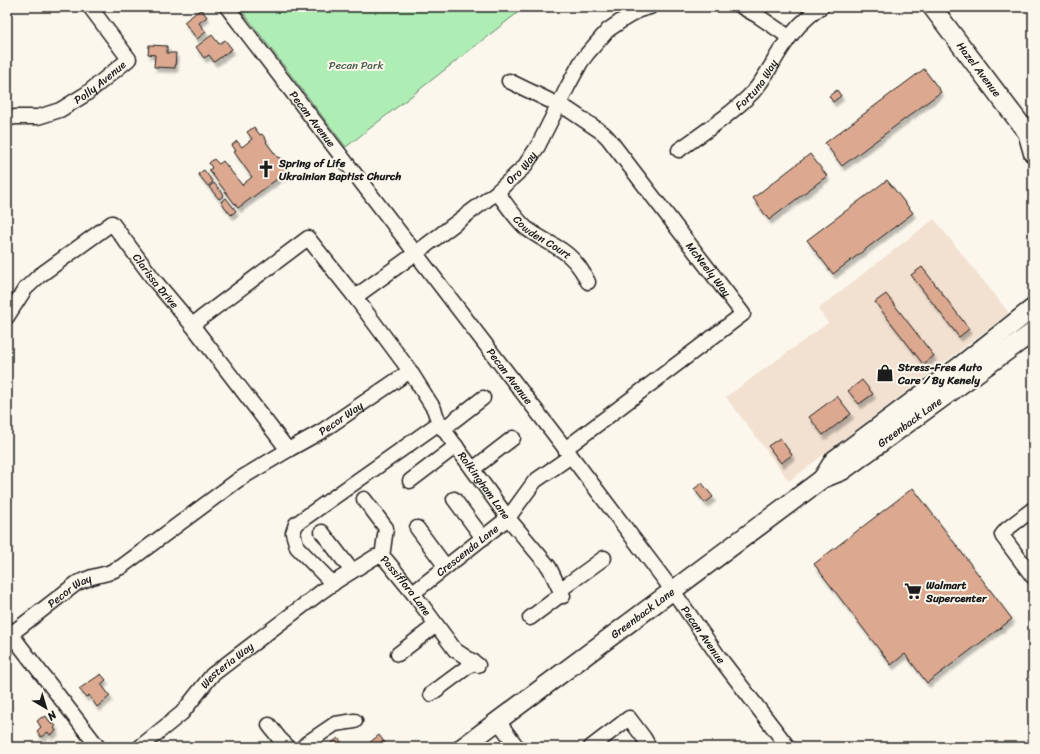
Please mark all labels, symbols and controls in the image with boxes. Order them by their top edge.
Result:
street label: Hazel Avenue [951,38,1006,102]
street label: Polly Avenue [70,55,131,109]
park label: Pecan Park [329,56,383,75]
street label: Fortuna Way [731,56,783,115]
street label: Pecan Avenue [284,87,341,152]
street label: Oro Way [501,147,542,190]
place label: Spring of Life Ukrainian Baptist Church [278,154,402,186]
church icon: Spring of Life Ukrainian Baptist Church [256,159,276,179]
street label: Cowden Court [508,211,576,264]
street label: McNeely Way [681,238,736,301]
street label: Clarissa Drive [127,249,183,313]
street label: Pecan Avenue [481,344,538,409]
place label: Stress-Free Auto Care / By Kenely [897,358,982,390]
shop icon: Stress-Free Auto Care / By Kenely [875,363,895,383]
street label: Greenback Lane [873,392,947,452]
street label: Pecor Way [315,396,367,441]
street label: Rolkingham Lane [453,448,516,524]
street label: Crescenda Lane [432,520,503,582]
street label: Passiflora Lane [376,550,436,621]
street label: Pecor Way [43,569,95,613]
place label: Walmart Supercenter [925,576,988,608]
supermarket icon: Walmart Supercenter [903,581,923,601]
street label: Greenback Lane [606,583,679,644]
street label: Pecan Avenue [676,602,730,668]
street label: Westeria Way [196,637,258,693]
north arrow [26,688,66,728]
text: N [43,705,61,726]

